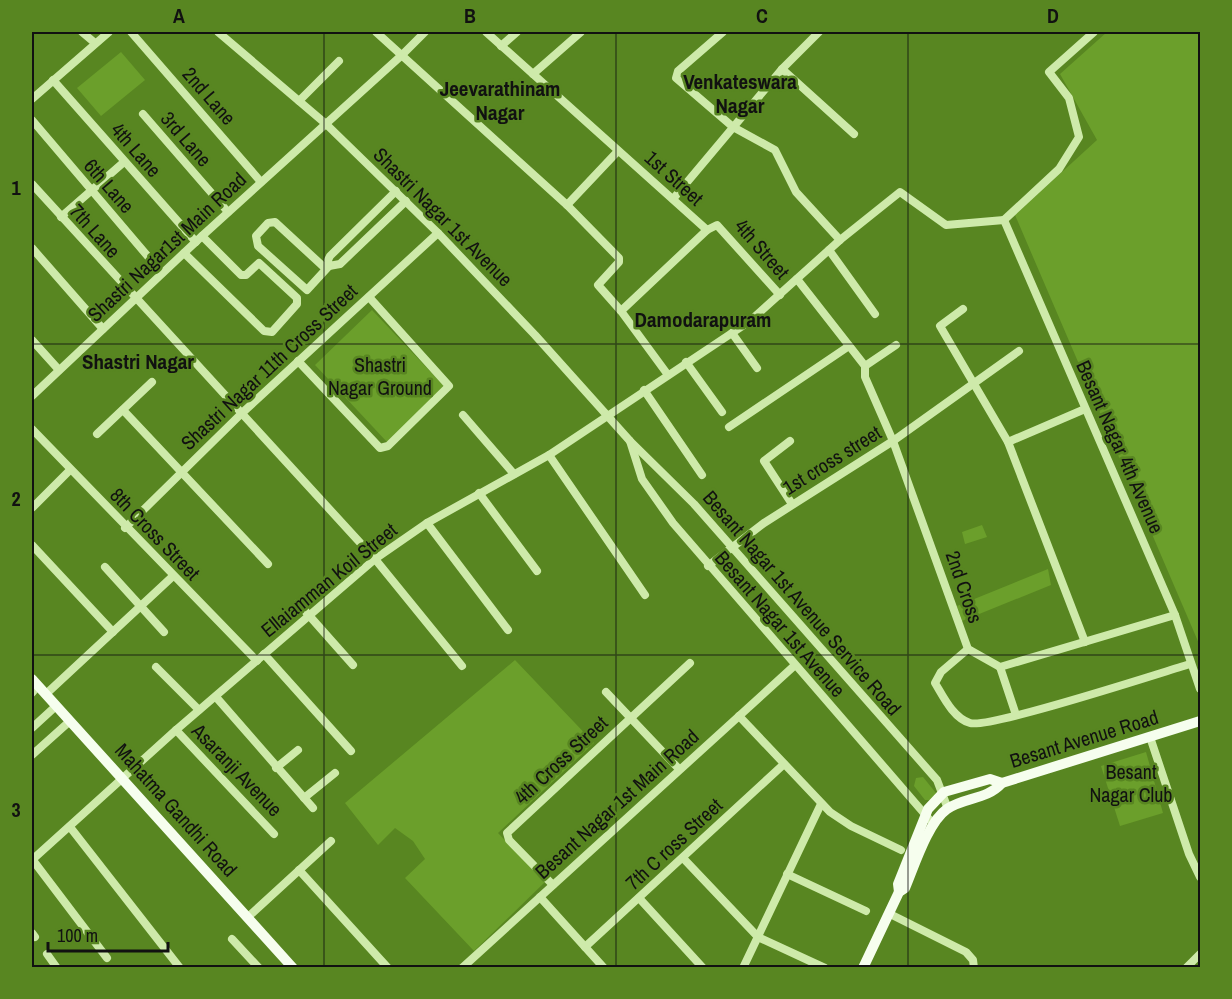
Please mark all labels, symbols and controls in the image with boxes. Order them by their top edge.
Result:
text: A [173,2,185,29]
text: B [464,2,476,29]
text: C [756,2,768,29]
text: D [1047,2,1059,29]
street label: 2nd Lane [177,61,242,130]
district label: Venkateswara Nagar [683,67,797,120]
district label: Jeevarathinam Nagar [440,74,560,127]
street label: 3rd Lane [155,105,218,172]
street label: 4th Lane [105,117,168,183]
street label: Shastri Nagar 1st Avenue [368,141,519,292]
street label: 1st Street [639,144,710,211]
street label: 6th Lane [78,153,141,219]
street label: Shastri Nagar1st Main Road [81,166,252,327]
text: 1 [11,174,21,201]
street label: 7th Lane [64,198,127,263]
street label: 4th Street [729,213,796,285]
street label: Shastri Nagar 11th Cross Street [175,277,363,456]
district label: Damodarapuram [635,305,771,334]
district label: Shastri Nagar [82,347,194,376]
park label: Shastri Nagar Ground [328,351,432,401]
street label: Besant Nagar 4th Avenue [1070,356,1171,538]
street label: 1st cross street [777,418,886,500]
street label: 8th Cross Street [104,482,207,586]
text: 2 [11,485,21,512]
street label: Besant Nagar 1st Avenue Service Road [698,485,906,721]
street label: Ellaiamman Koil Street [255,516,403,643]
street label: Besant Nagar 1st Avenue [710,546,850,702]
street label: 2nd Cross [940,547,989,627]
street label: Besant Avenue Road [1006,703,1161,774]
street label: 4th Cross Street [508,709,614,810]
street label: Asaranji Avenue [186,717,288,822]
street label: Besant Nagar 1st Main Road [529,723,704,884]
street label: Mahatma Gandhi Road [109,737,243,882]
park label: Besant Nagar Club [1090,758,1172,808]
street label: 7th C ross Street [619,791,728,895]
text: 3 [11,796,21,823]
scale bar [48,915,168,953]
text: 100 m [57,923,98,948]

